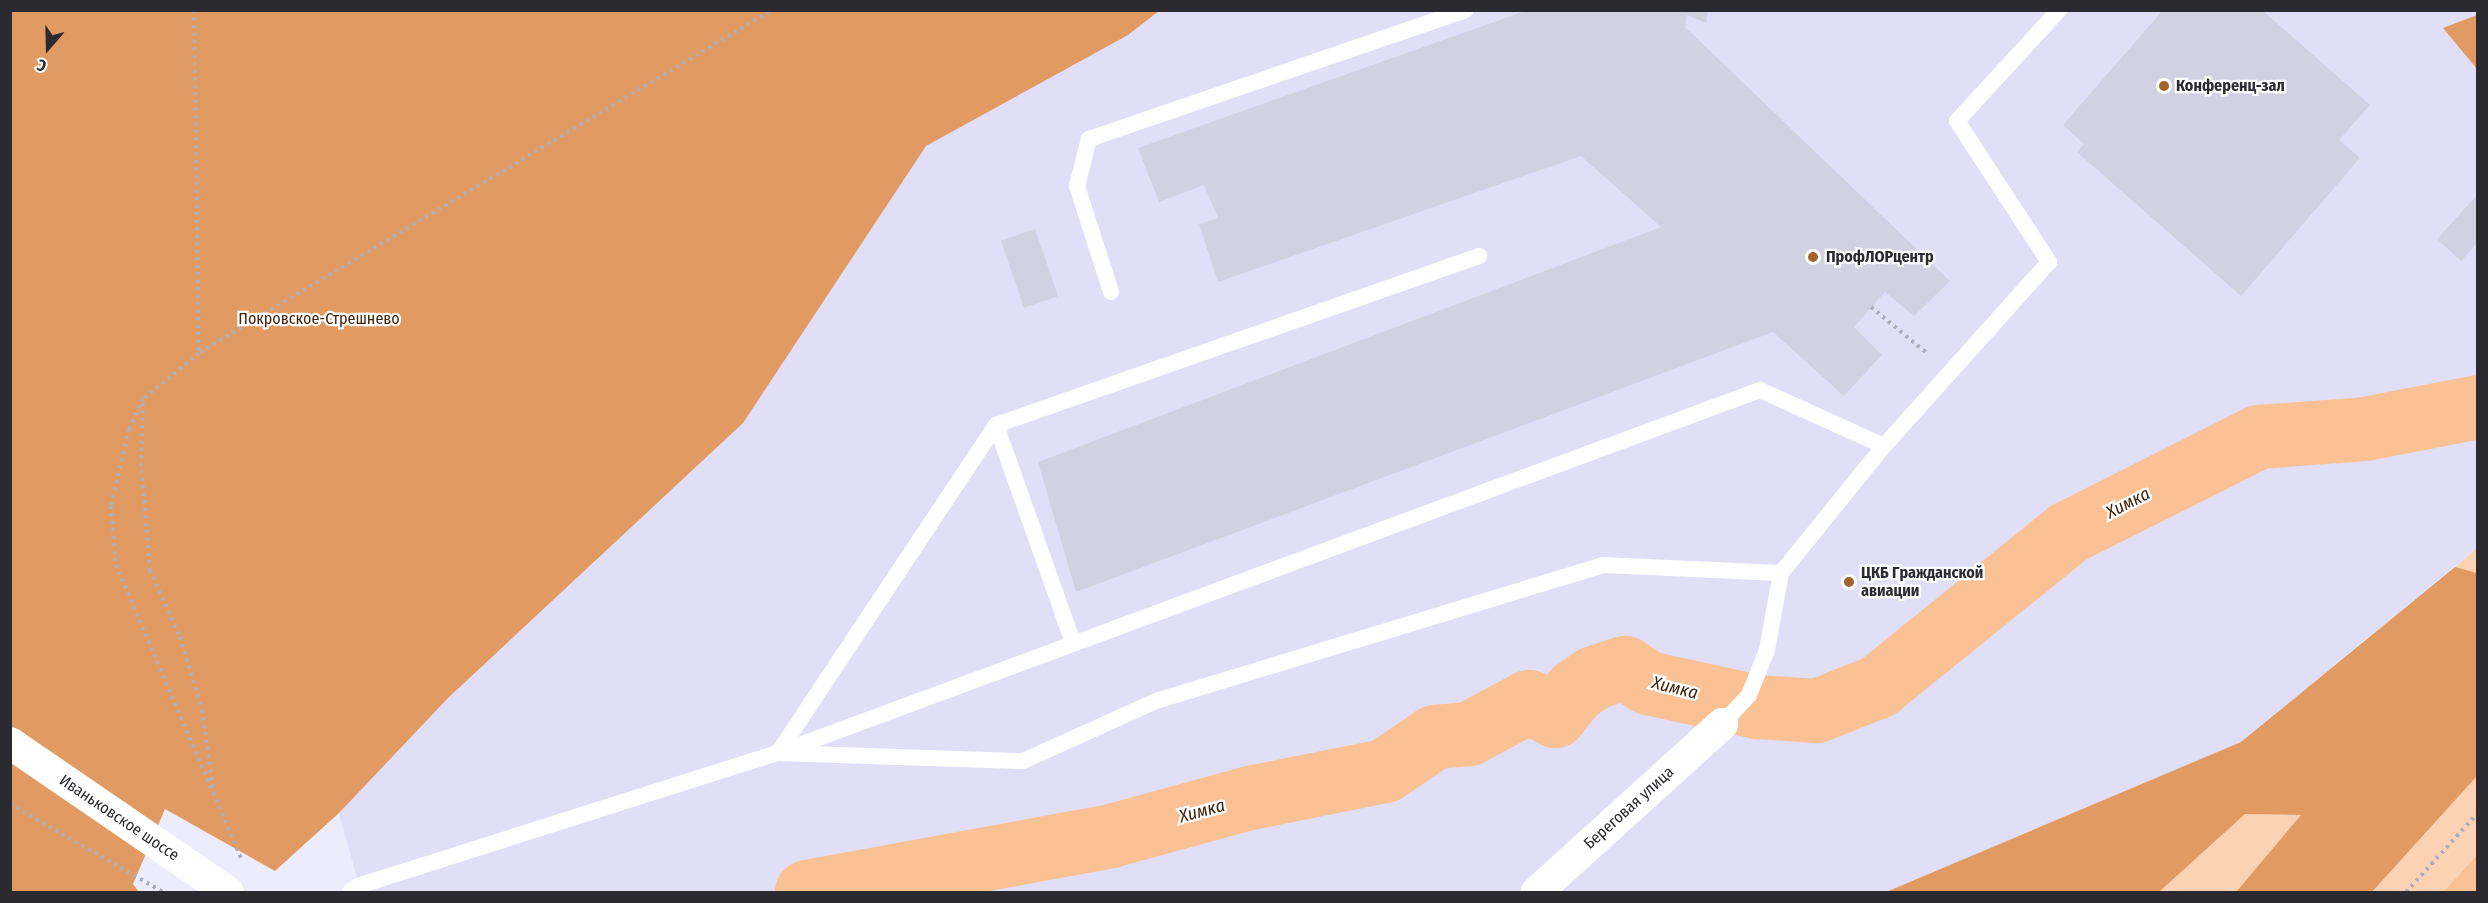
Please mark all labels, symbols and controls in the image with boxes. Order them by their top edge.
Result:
north arrow [18,18,78,78]
text: С [34,55,49,76]
place label: Конференц-зал [2176,76,2285,96]
marker: Конференц-зал [2157,79,2171,93]
place label: ПрофЛОРцентр [1826,247,1934,267]
marker: ПрофЛОРцентр [1804,248,1822,266]
park label: Покровское-Стрешнево [238,309,400,329]
water label: Химка [2102,483,2154,523]
place label: ЦКБ Гражданской авиации [1861,563,1983,601]
marker: ЦКБ Гражданской авиации [1842,575,1856,589]
water label: Химка [1650,672,1700,704]
street label: Береговая улица [1580,763,1678,853]
street label: Иваньковское шоссе [55,771,183,865]
water label: Химка [1177,795,1227,827]

